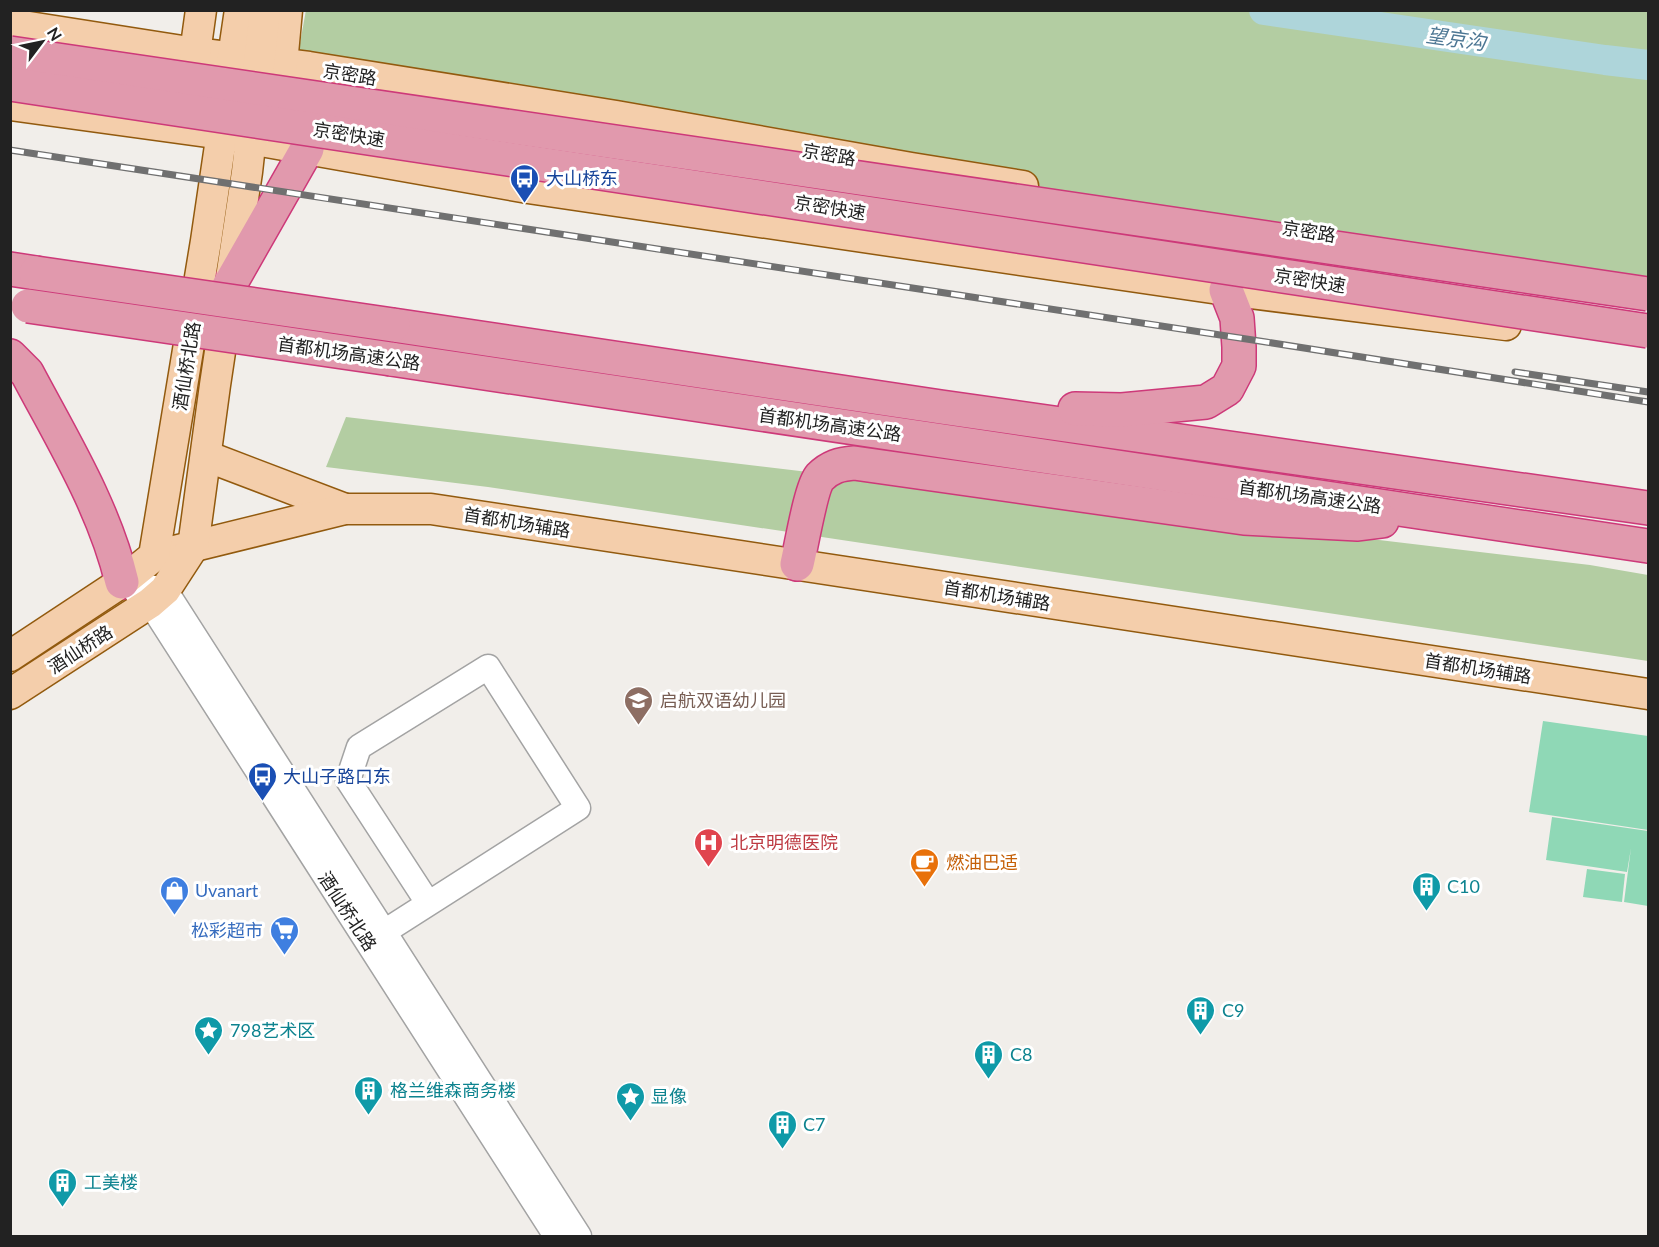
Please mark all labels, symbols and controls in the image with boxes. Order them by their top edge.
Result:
north arrow [12,12,72,72]
water label: 望京沟 [1425,22,1489,54]
text: N [44,24,66,44]
street label: 京密路 [322,59,378,89]
street label: 京密快速 [312,118,386,150]
street label: 京密路 [801,138,857,170]
bus stop icon: 大山桥东 [509,162,541,204]
place label: 大山桥东 [546,167,618,189]
street label: 京密快速 [793,191,867,223]
street label: 京密路 [1281,216,1337,246]
street label: 京密快速 [1273,264,1347,296]
street label: 酒仙桥北路 [168,320,204,412]
street label: 首都机场高速公路 [276,332,422,374]
street label: 首都机场高速公路 [757,403,903,445]
street label: 首都机场高速公路 [1237,475,1383,517]
street label: 首都机场辅路 [462,503,572,541]
street label: 首都机场辅路 [942,576,1052,614]
street label: 酒仙桥路 [44,620,116,678]
street label: 首都机场辅路 [1423,649,1533,687]
school or university icon: 启航双语幼儿园 [623,684,655,726]
place label: 启航双语幼儿园 [660,689,786,711]
bus stop icon: 大山子路口东 [246,760,278,802]
place label: 大山子路口东 [283,765,391,787]
hospital icon: 北京明德医院 [693,826,725,868]
place label: 北京明德医院 [730,831,838,853]
cafe icon: 燃油巴适 [909,846,941,888]
place label: 燃油巴适 [946,851,1018,873]
street label: 酒仙桥北路 [314,867,382,955]
building icon: C10 [1410,870,1442,912]
shop icon: Uvanart [158,874,190,916]
place label: C10 [1447,875,1480,897]
place label: Uvanart [195,879,259,901]
supermarket icon: 松彩超市 [268,914,300,956]
place label: 松彩超市 [191,919,263,941]
building icon: C9 [1185,994,1217,1036]
place label: C9 [1222,999,1244,1021]
place icon: 798艺术区 [193,1014,225,1056]
place label: 798艺术区 [230,1019,315,1041]
building icon: C8 [973,1038,1005,1080]
place label: C8 [1010,1043,1032,1065]
building icon: 格兰维森商务楼 [353,1074,385,1116]
place label: 格兰维森商务楼 [390,1079,516,1101]
place icon: 显像 [614,1080,646,1122]
place label: 显像 [651,1085,687,1107]
building icon: C7 [766,1108,798,1150]
place label: C7 [803,1113,825,1135]
building icon: 工美楼 [47,1166,79,1208]
place label: 工美楼 [84,1171,138,1193]

